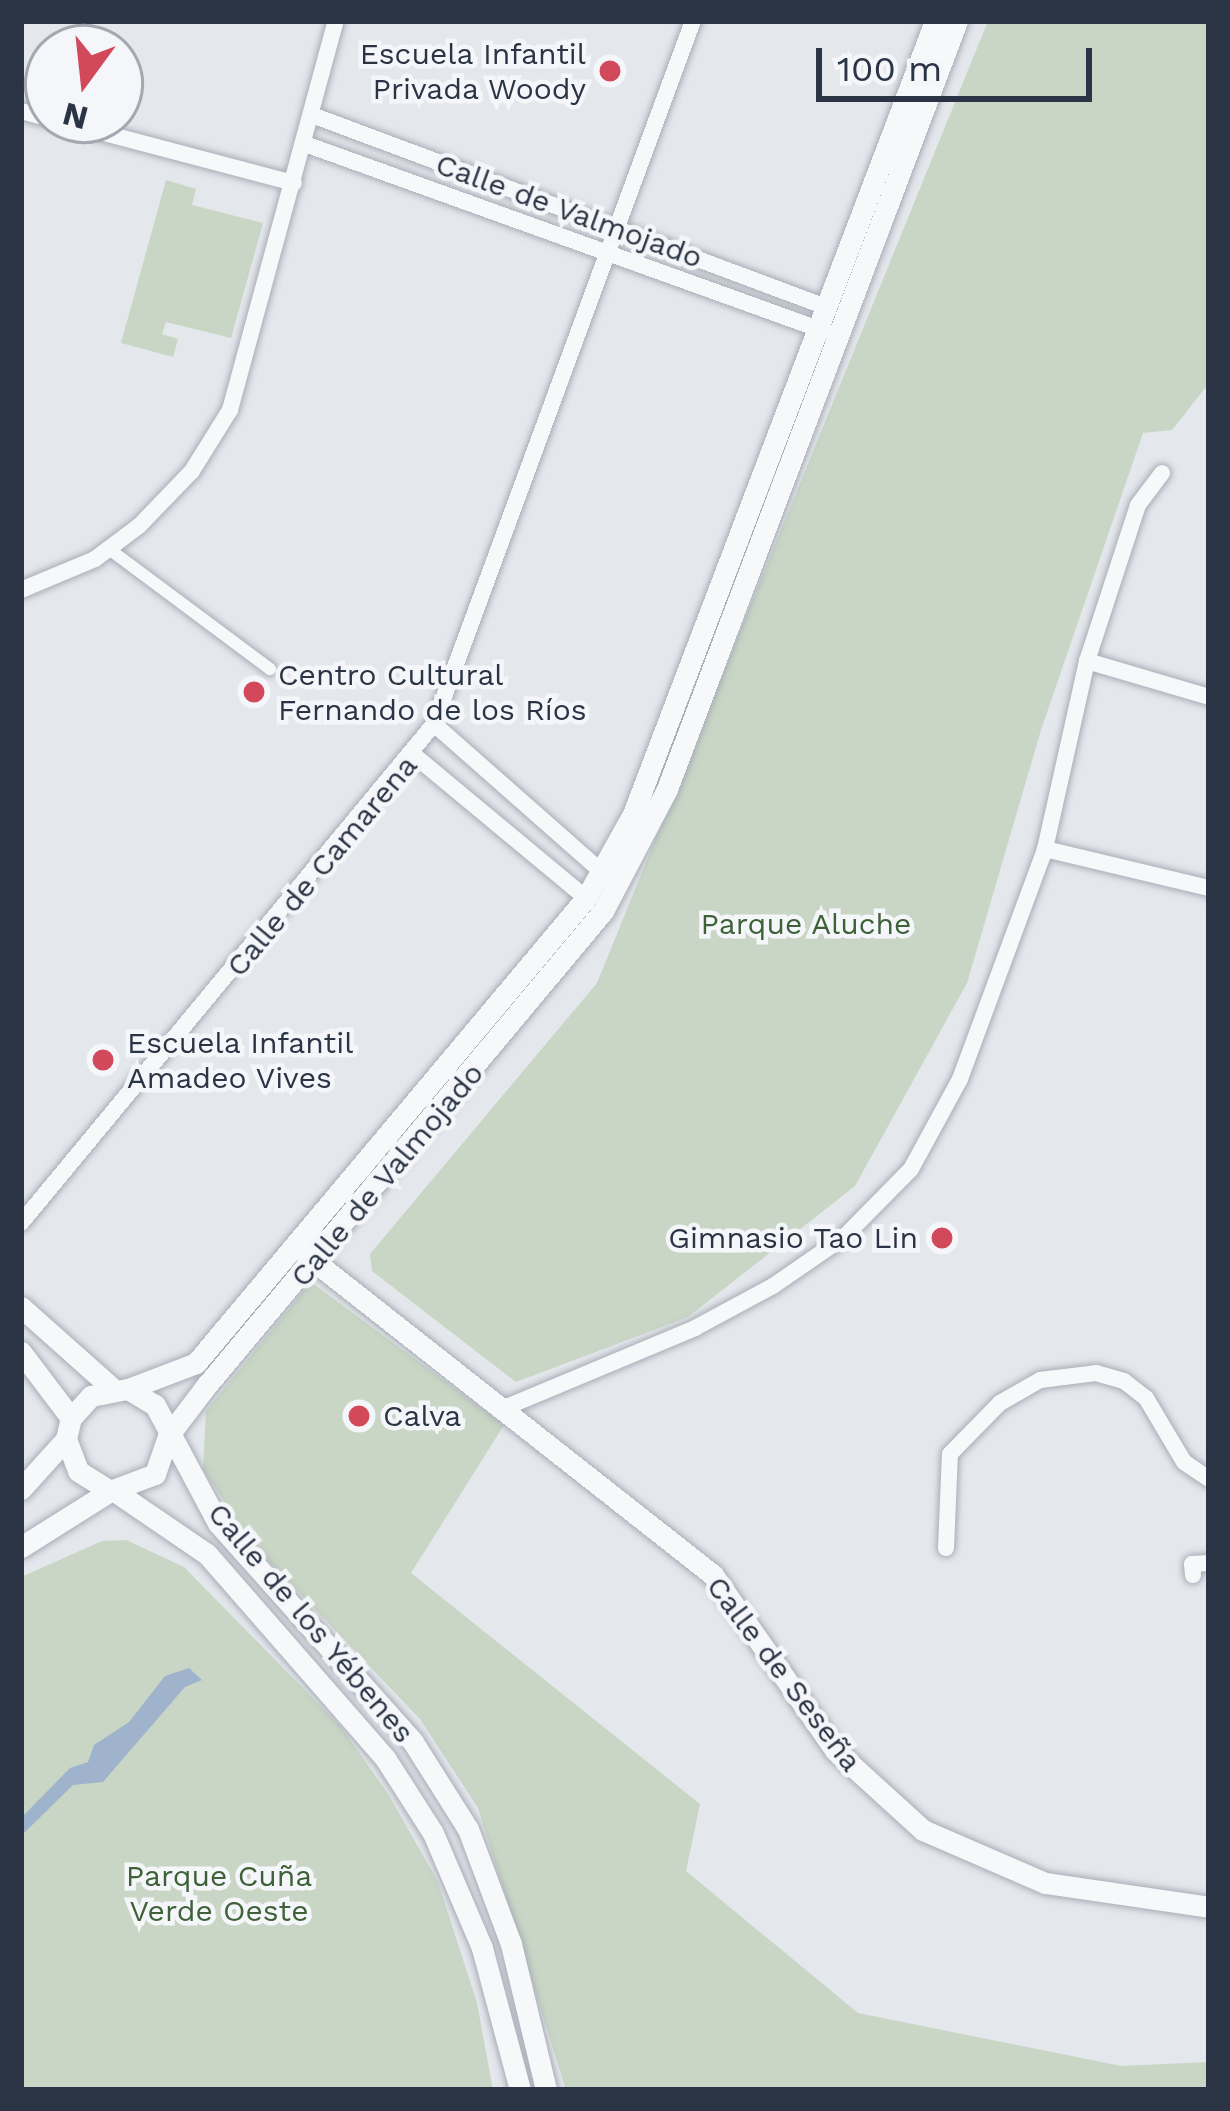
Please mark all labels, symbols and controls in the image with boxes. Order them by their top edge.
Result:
north arrow [24,24,144,144]
scale bar [822,24,1098,98]
place label: Escuela Infantil Privada Woody [359,36,586,106]
text: 100 m [837,48,942,90]
marker: Escuela Infantil Privada Woody [597,58,623,84]
text: N [58,94,92,138]
street label: Calle de Valmojado [430,146,708,276]
place label: Centro Cultural Fernando de los Ríos [278,657,587,728]
marker: Centro Cultural Fernando de los Ríos [241,679,267,705]
street label: Calle de Camarena [219,748,425,984]
park label: Parque Aluche [700,906,912,942]
place label: Escuela Infantil Amadeo Vives [127,1025,354,1096]
marker: Escuela Infantil Amadeo Vives [90,1047,116,1073]
street label: Calle de Valmojado [283,1055,491,1295]
place label: Gimnasio Tao Lin [667,1220,918,1256]
marker: Gimnasio Tao Lin [929,1225,955,1251]
place label: Calva [383,1398,461,1434]
marker: Calva [346,1403,372,1429]
street label: Calle de los Yébenes [200,1495,422,1751]
street label: Calle de Seseña [699,1569,869,1779]
park label: Parque Cuña Verde Oeste [126,1858,312,1928]

